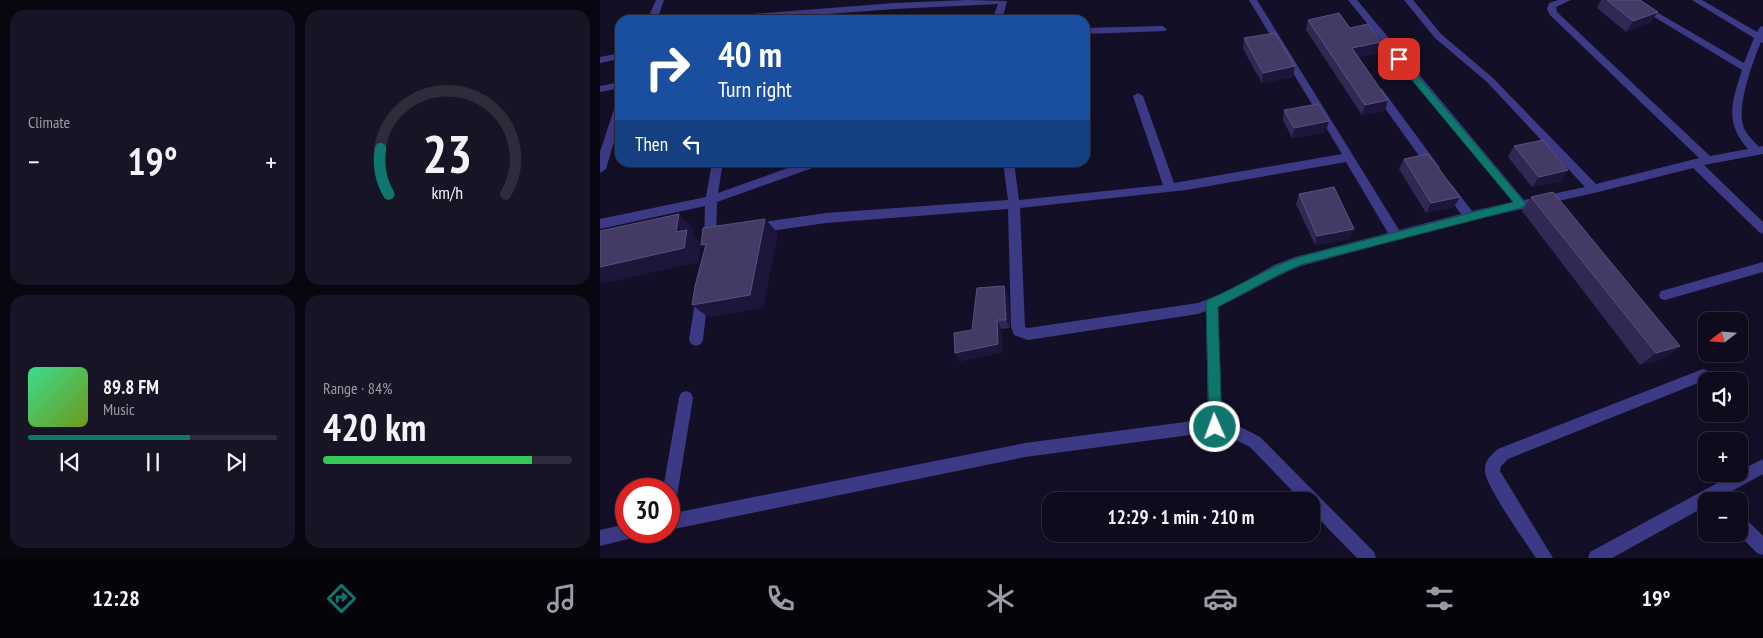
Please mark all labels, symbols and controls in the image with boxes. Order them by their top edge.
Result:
text: 40 m [718,31,782,77]
icon: right [635,35,700,100]
pin [1378,38,1420,80]
icon: arrive [1385,45,1413,73]
text: Turn right [718,75,792,103]
text: Climate [28,112,70,132]
text: 23 [423,120,472,187]
icon: left [678,130,706,158]
text: Then [635,132,668,156]
text: 19° [127,136,178,185]
text: − [28,143,40,180]
text: + [265,143,277,180]
text: km/h [432,181,463,204]
north arrow [1698,312,1748,362]
map controls [1698,312,1748,542]
button: sound [1698,372,1748,422]
text: 89.8 FM [103,375,159,399]
text: Range · 84% [323,378,392,398]
text: Music [103,399,135,419]
position arrow [1188,400,1240,452]
text: 420 km [323,402,426,451]
button: + [1698,432,1748,482]
icon: previous [56,448,84,476]
icon: pause [139,448,167,476]
icon: next [222,448,250,476]
speed limit sign: 30 [615,478,680,543]
button: − [1698,492,1748,542]
text: 12:29 · 1 min · 210 m [1108,505,1254,529]
icon: directions [324,581,359,616]
icon: music [544,581,579,616]
icon: phone [763,581,798,616]
icon: climate [983,581,1018,616]
icon: car [1203,581,1238,616]
icon: filters [1422,581,1457,616]
text: 12:28 [92,584,140,612]
text: 19° [1642,584,1671,612]

